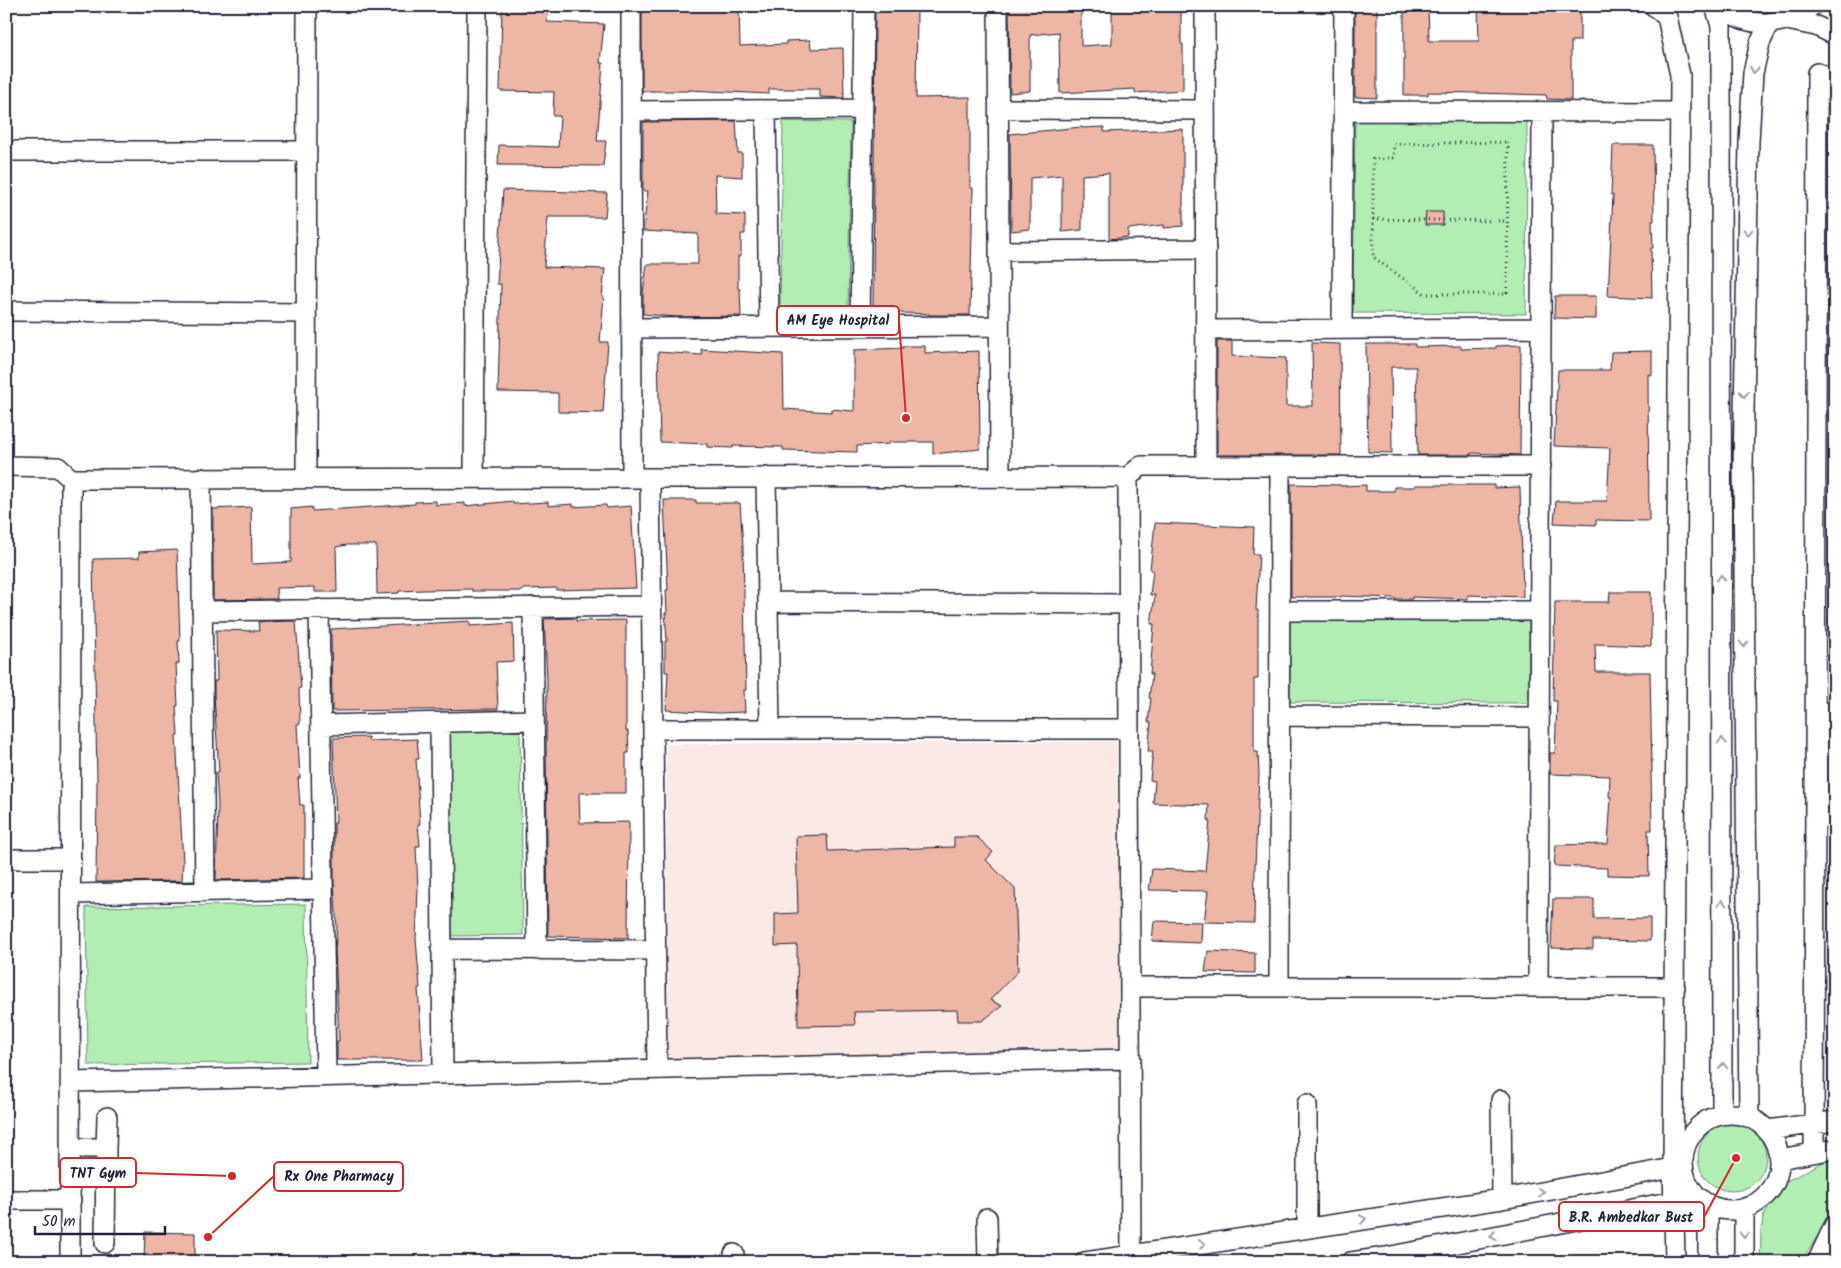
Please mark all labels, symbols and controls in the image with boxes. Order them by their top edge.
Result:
one-way arrow [1750,65,1760,74]
one-way arrow [1742,228,1753,236]
callout: AM Eye Hospital [777,306,899,335]
text: AM Eye Hospital [787,310,889,332]
one-way arrow [1739,391,1750,399]
one-way arrow [1716,574,1727,582]
one-way arrow [1739,641,1749,649]
one-way arrow [1717,736,1727,744]
one-way arrow [1717,899,1727,906]
one-way arrow [1718,1061,1728,1069]
callout: TNT Gym [60,1158,136,1187]
callout: Rx One Pharmacy [274,1162,403,1191]
text: TNT Gym [70,1163,127,1185]
text: Rx One Pharmacy [284,1166,395,1188]
one-way arrow [1536,1187,1545,1197]
callout: B.R. Ambedkar Bust [1559,1202,1704,1231]
scale bar [35,1203,165,1235]
text: B.R. Ambedkar Bust [1569,1207,1694,1229]
text: 50 m [42,1210,76,1234]
one-way arrow [1359,1215,1367,1225]
one-way arrow [1488,1230,1497,1241]
one-way arrow [1739,1232,1749,1239]
one-way arrow [1199,1239,1207,1250]

